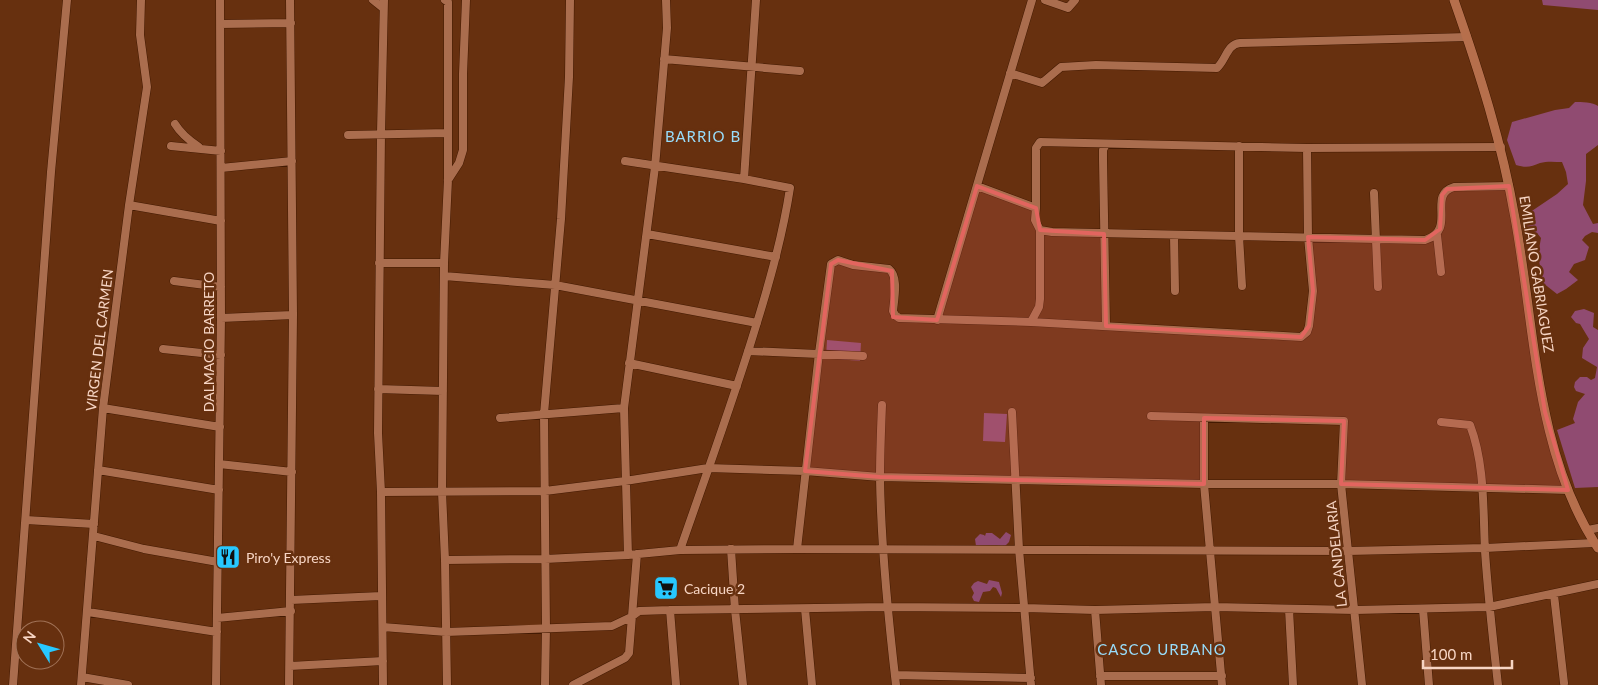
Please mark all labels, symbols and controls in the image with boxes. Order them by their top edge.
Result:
district label: BARRIO B [665,127,741,145]
street label: EMILIANO GABRIAGUEZ [1516,194,1558,354]
street label: VIRGEN DEL CARMEN [82,268,116,412]
street label: DALMACIO BARRETO [200,272,217,412]
street label: LA CANDELARIA [1322,499,1350,608]
restaurant icon: Piro'y Express [215,544,241,570]
place label: Piro'y Express [246,549,331,566]
supermarket icon: Cacique 2 [653,575,679,601]
place label: Cacique 2 [684,580,745,597]
north arrow [15,620,65,670]
text: N [19,627,39,646]
scale bar [1423,638,1512,670]
district label: CASCO URBANO [1097,640,1227,658]
text: 100 m [1430,645,1472,663]

